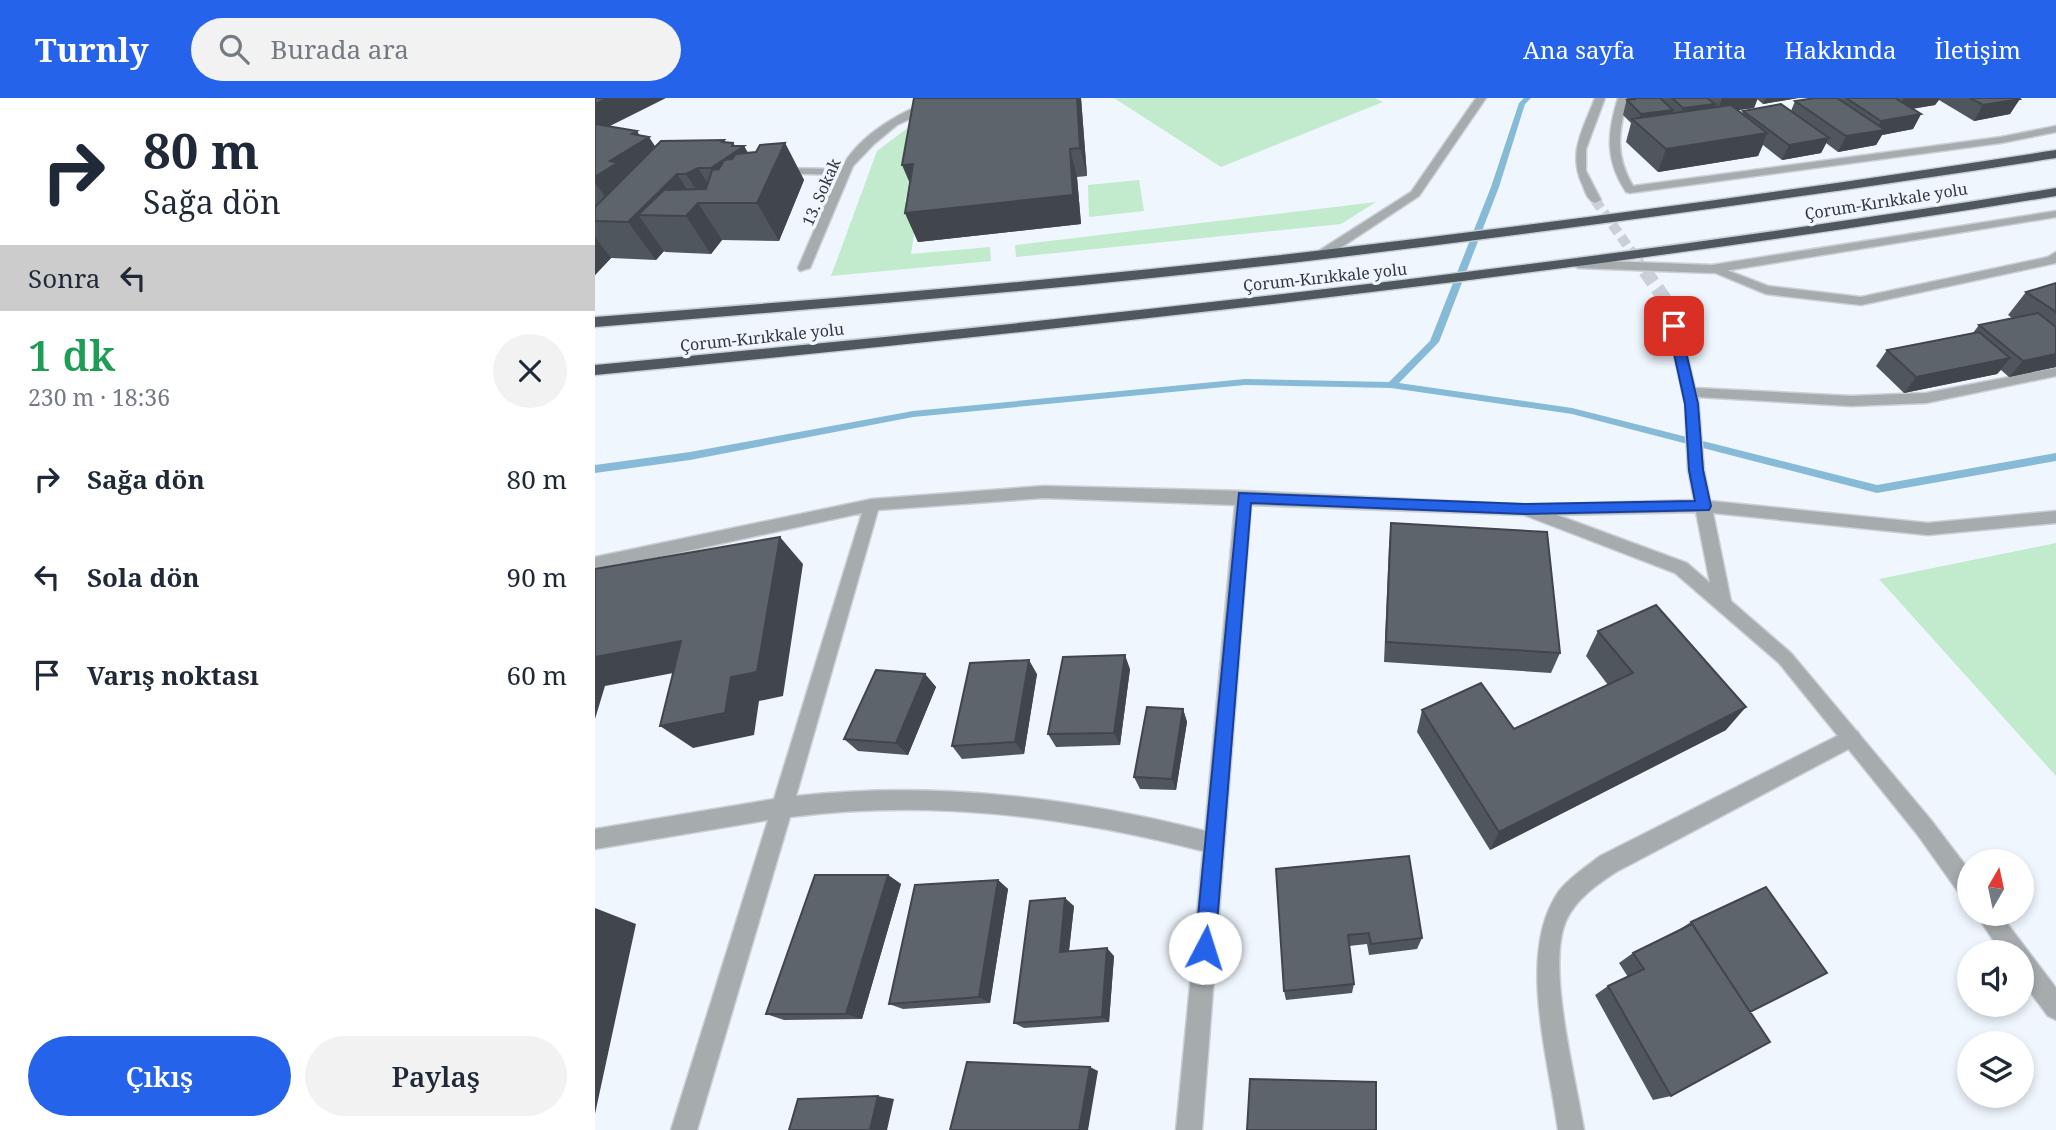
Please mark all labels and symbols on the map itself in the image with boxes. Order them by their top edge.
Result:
street label: 13. Sokak [796,154,846,229]
street label: Çorum-Kırıkkale yolu [1803,177,1969,225]
street label: Çorum-Kırıkkale yolu [1242,257,1408,297]
pin [1644,296,1704,356]
street label: Çorum-Kırıkkale yolu [679,317,845,357]
north arrow [1957,849,2033,926]
position arrow [1168,911,1242,985]

